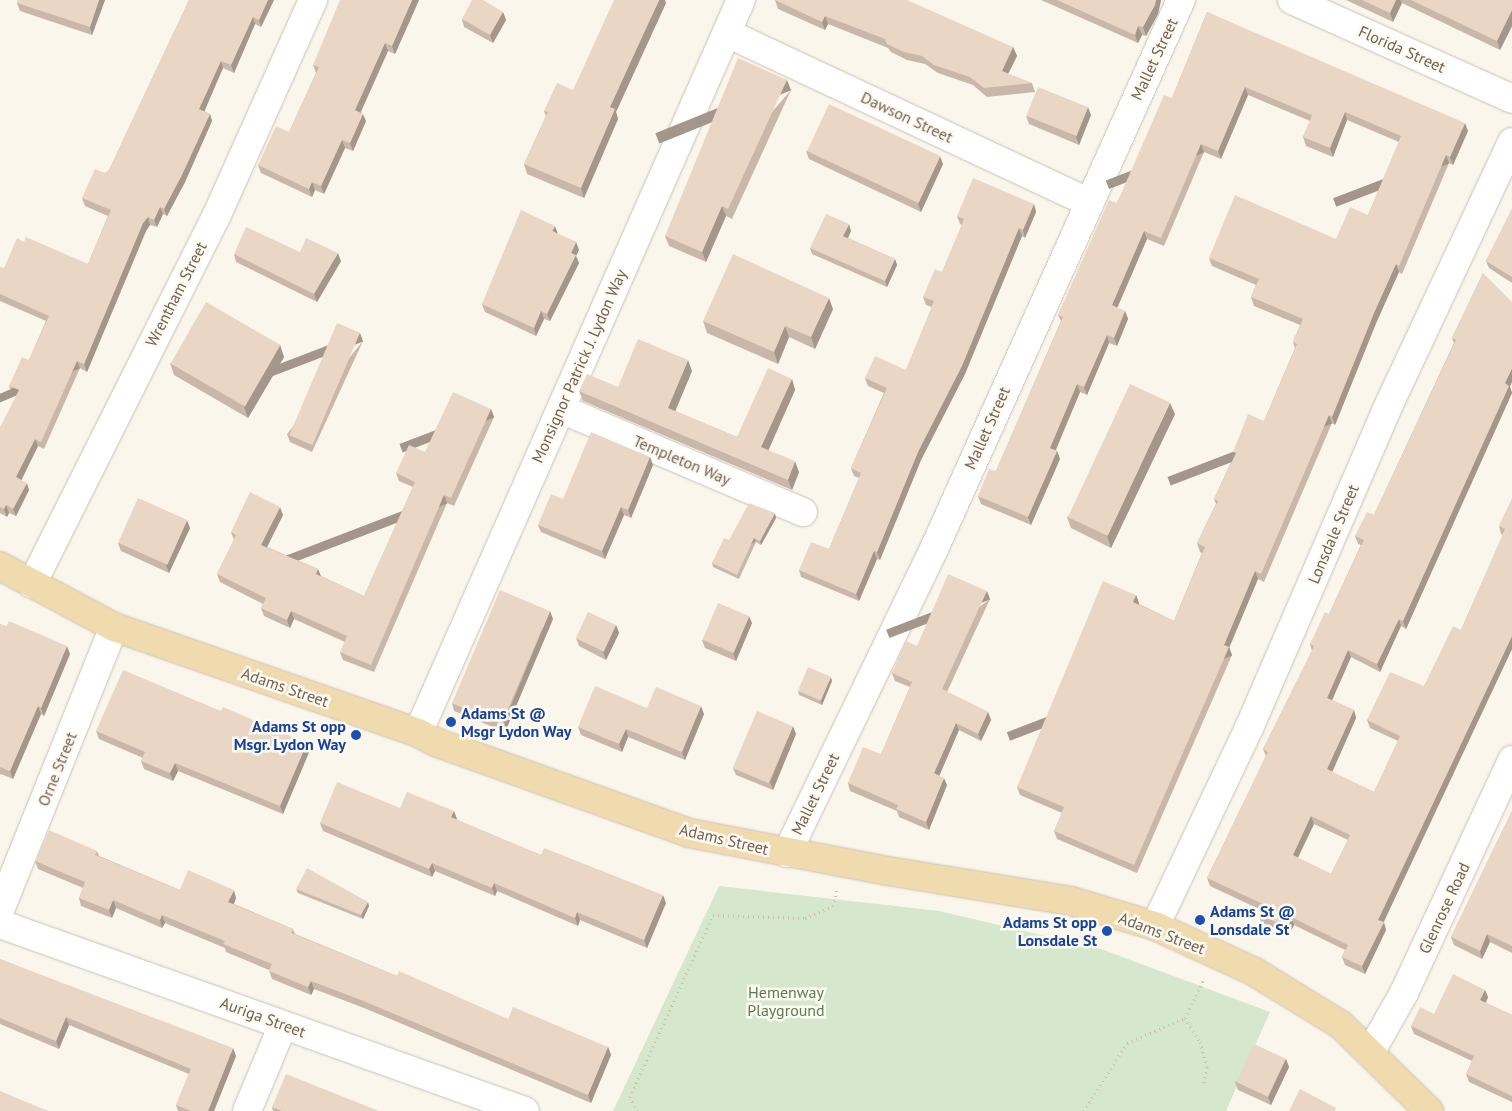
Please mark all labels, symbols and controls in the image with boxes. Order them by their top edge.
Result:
street label: Mallet Street [1127,15,1181,103]
street label: Florida Street [1356,21,1448,77]
street label: Dawson Street [858,87,956,147]
street label: Wrentham Street [141,238,211,350]
street label: Monsignor Patrick J. Lydon Way [527,265,631,467]
street label: Mallet Street [960,384,1014,472]
street label: Templeton Way [630,431,734,489]
street label: Lonsdale Street [1303,482,1363,586]
street label: Adams Street [239,663,331,711]
place label: Adams St @ Msgr Lydon Way [461,703,572,741]
place label: Adams St opp Msgr. Lydon Way [232,716,346,754]
marker: Adams St @ Msgr Lydon Way [445,716,457,728]
street label: Orne Street [33,729,81,809]
marker: Adams St opp Msgr. Lydon Way [350,729,362,741]
street label: Mallet Street [787,750,843,838]
street label: Adams Street [678,819,770,859]
street label: Glenrose Road [1415,859,1473,957]
place label: Adams St @ Lonsdale St [1210,901,1295,939]
street label: Adams Street [1116,908,1208,958]
place label: Adams St opp Lonsdale St [1003,912,1097,950]
marker: Adams St @ Lonsdale St [1194,914,1206,926]
marker: Adams St opp Lonsdale St [1101,925,1113,937]
park label: Hemenway Playground [747,982,825,1020]
street label: Auriga Street [218,993,308,1041]

